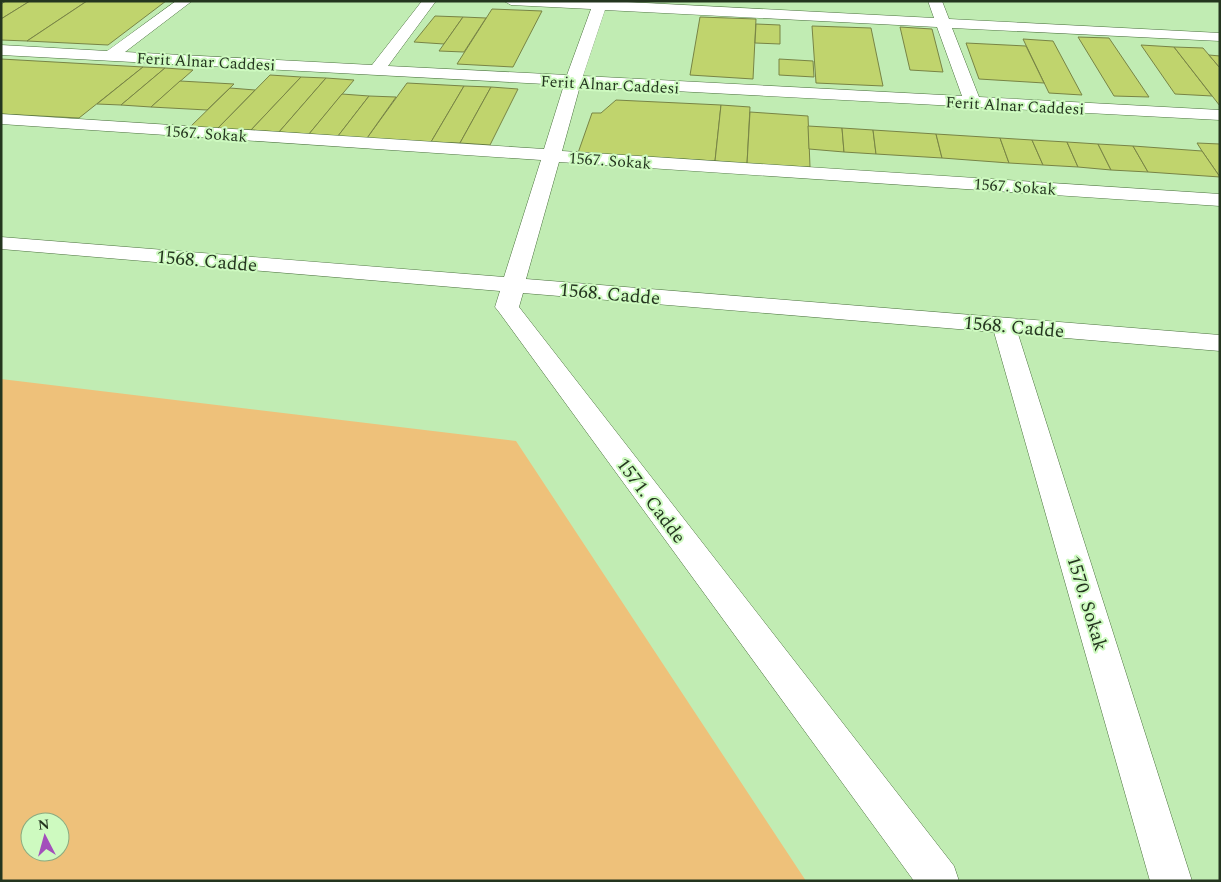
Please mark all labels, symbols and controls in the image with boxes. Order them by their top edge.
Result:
street label: Ferit Alnar Caddesi [136,46,276,78]
street label: Ferit Alnar Caddesi [540,69,680,101]
street label: Ferit Alnar Caddesi [945,90,1085,122]
street label: 1567. Sokak [164,119,248,149]
street label: 1567. Sokak [568,146,652,176]
street label: 1567. Sokak [973,172,1057,202]
street label: 1568. Cadde [155,243,258,280]
street label: 1568. Cadde [558,276,661,313]
street label: 1568. Cadde [962,309,1065,346]
street label: 1571. Cadde [609,452,693,550]
street label: 1570. Sokak [1058,552,1115,655]
north arrow [20,812,70,862]
text: N [37,814,50,836]

